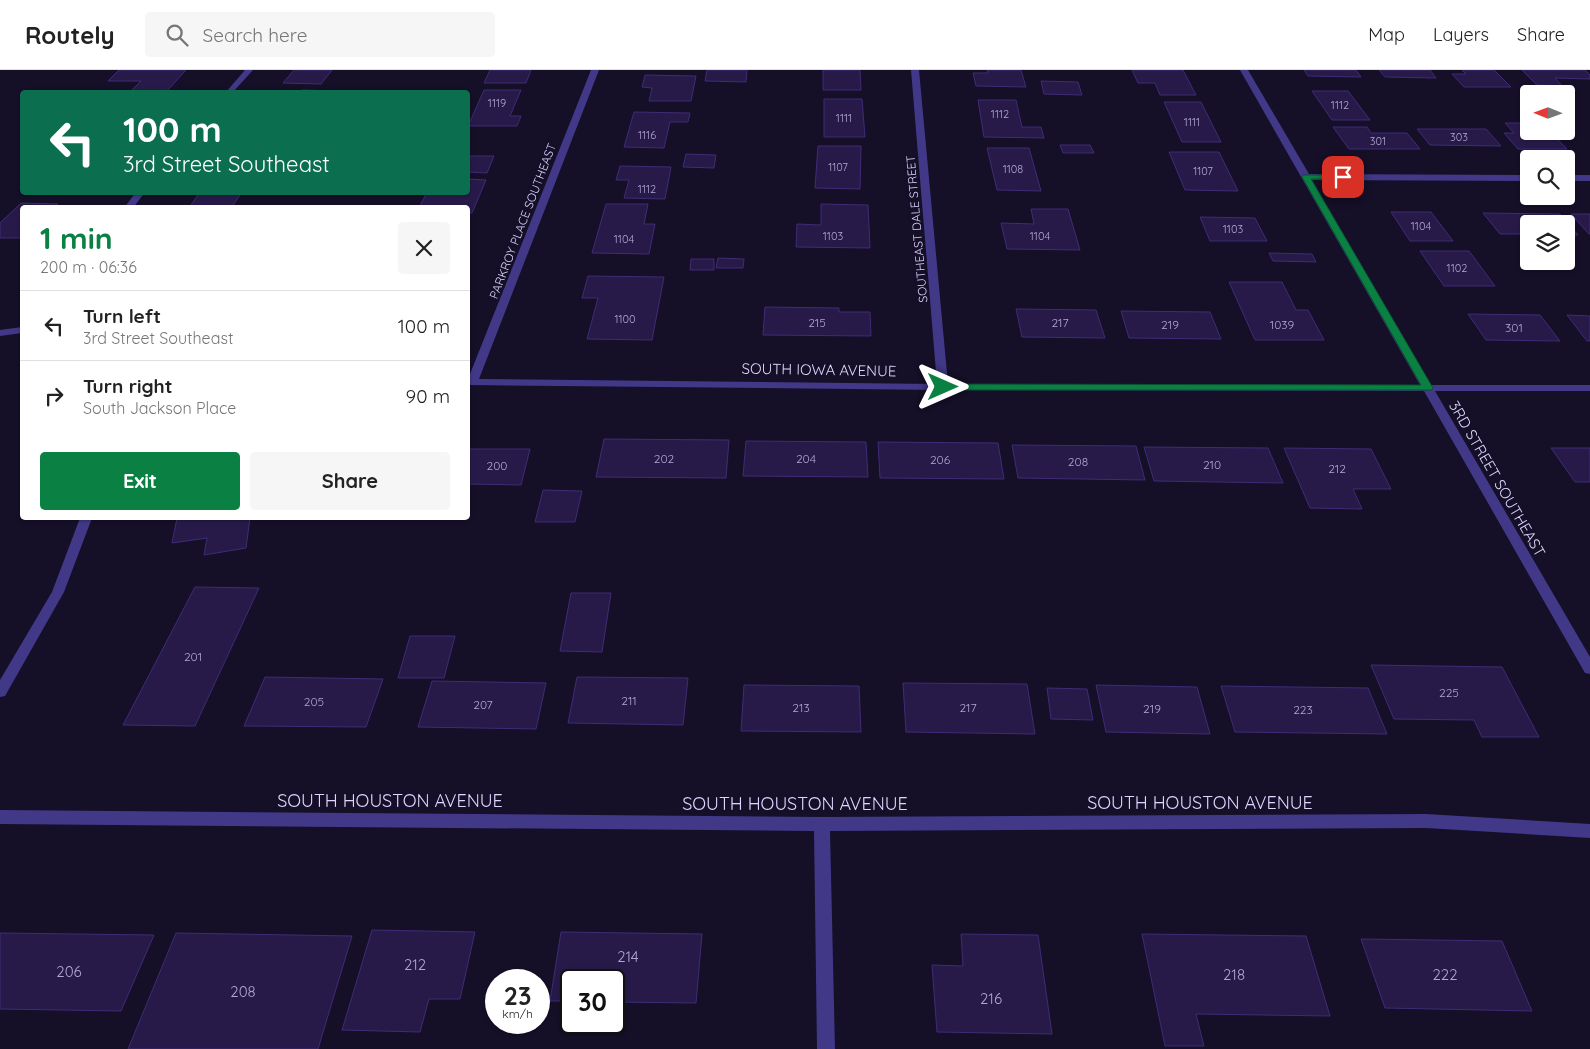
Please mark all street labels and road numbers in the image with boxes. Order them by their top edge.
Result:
street label: PARKROY PLACE SOUTHEAST [486,141,559,301]
street label: SOUTHEAST DALE STREET [903,155,930,303]
street label: SOUTH IOWA AVENUE [742,359,896,380]
street label: 3RD STREET SOUTHEAST [1445,397,1550,560]
street label: SOUTH HOUSTON AVENUE [277,789,503,812]
street label: SOUTH HOUSTON AVENUE [1087,791,1313,814]
street label: SOUTH HOUSTON AVENUE [682,792,908,815]

